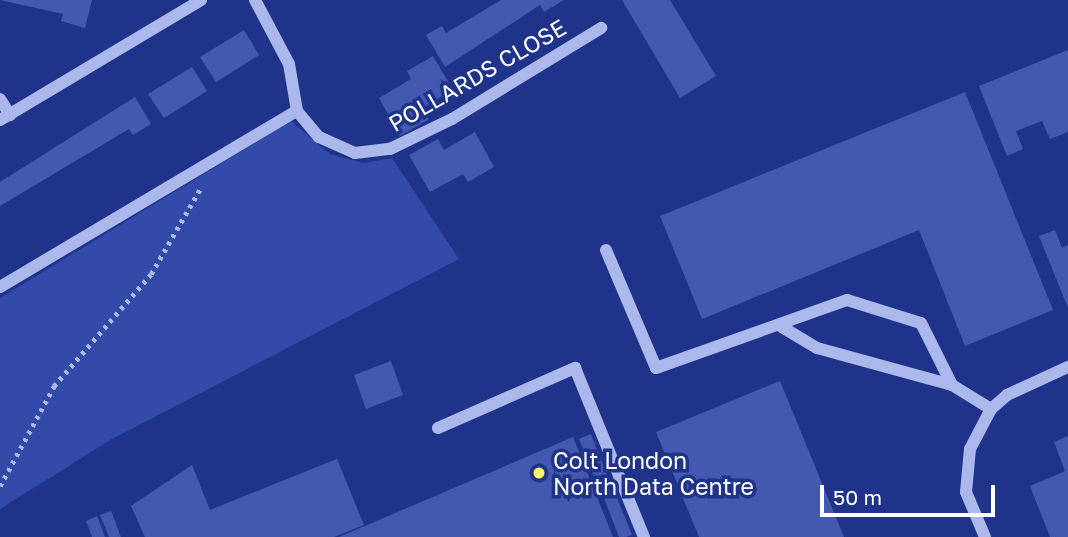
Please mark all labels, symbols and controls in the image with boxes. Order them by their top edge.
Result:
street label: POLLARDS CLOSE [383,13,571,137]
place label: Colt London North Data Centre [553,446,754,500]
marker: Colt London North Data Centre [531,465,547,481]
scale bar [823,470,998,514]
text: 50 m [833,484,882,510]

